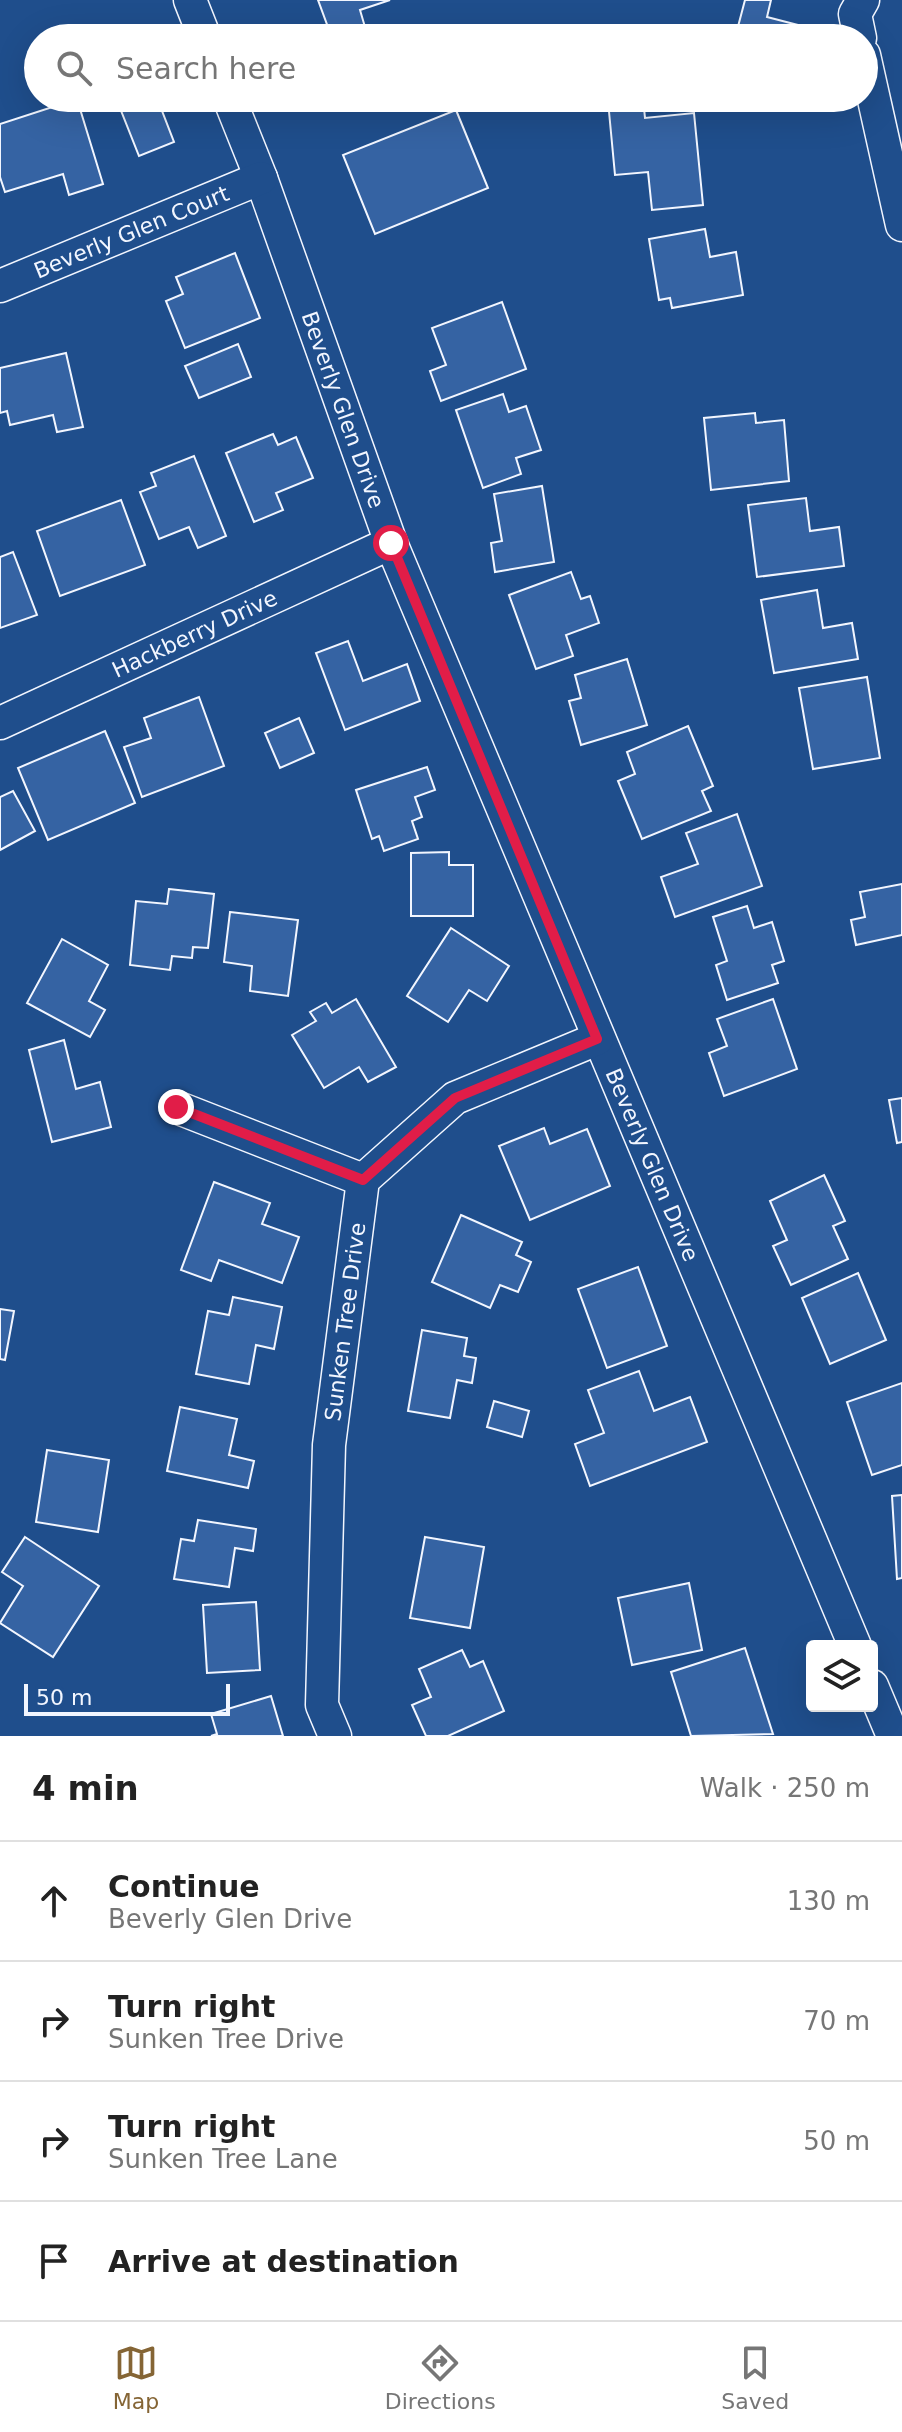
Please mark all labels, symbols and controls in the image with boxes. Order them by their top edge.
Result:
search box [24,24,878,112]
icon: search [52,46,96,90]
text: Search here [116,51,296,86]
street label: Beverly Glen Court [30,181,233,284]
street label: Beverly Glen Drive [297,308,389,511]
route start [373,525,409,561]
street label: Hackberry Drive [108,585,281,683]
street label: Beverly Glen Drive [600,1065,704,1265]
route end [158,1089,194,1125]
street label: Sunken Tree Drive [320,1221,370,1423]
map controls [806,1640,878,1712]
button: layers [806,1640,878,1712]
scale bar [24,1680,230,1716]
text: 50 m [36,1685,92,1710]
text: 4 min [32,1768,139,1808]
text: Walk · 250 m [700,1773,870,1803]
text: Continue [108,1869,260,1904]
icon: ahead [32,1879,76,1923]
text: 130 m [787,1886,870,1916]
text: Beverly Glen Drive [108,1904,352,1934]
text: Turn right [108,1989,275,2024]
icon: right [32,1999,76,2043]
text: 70 m [803,2006,870,2036]
text: Sunken Tree Drive [108,2024,344,2054]
text: Turn right [108,2109,275,2144]
icon: right [32,2119,76,2163]
text: 50 m [803,2126,870,2156]
text: Sunken Tree Lane [108,2144,338,2174]
icon: arrive [32,2239,76,2283]
text: Arrive at destination [108,2244,459,2279]
tab: Map [113,2341,159,2414]
tab: Directions [385,2341,496,2414]
tab: Saved [721,2341,789,2414]

